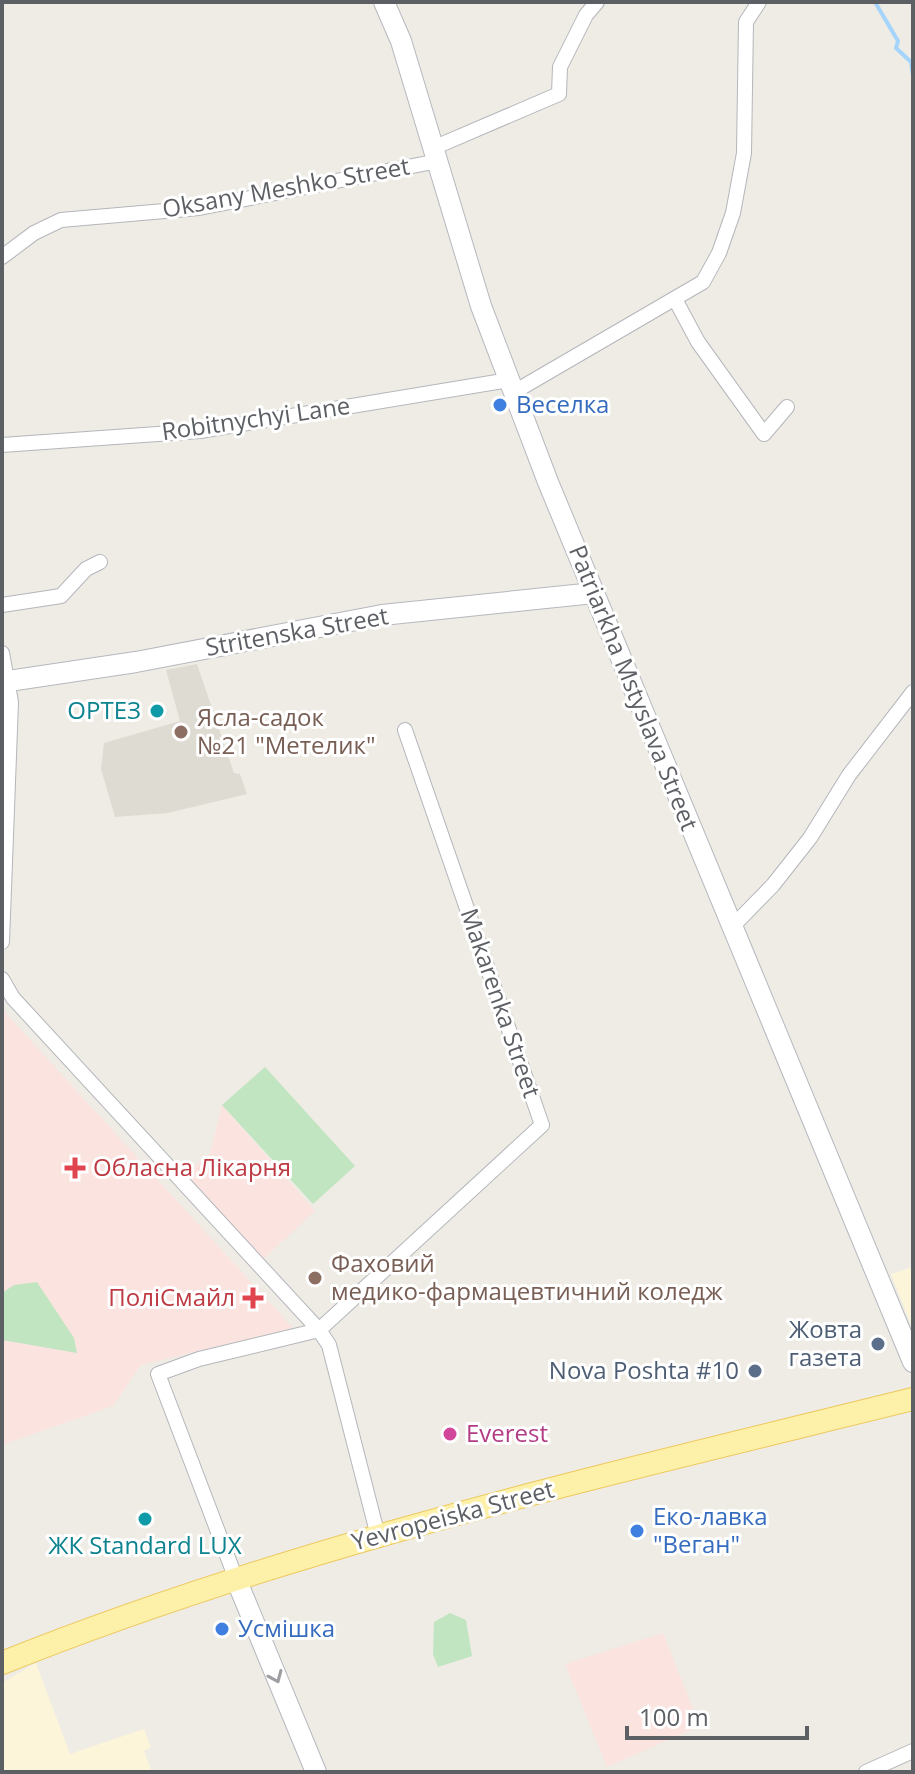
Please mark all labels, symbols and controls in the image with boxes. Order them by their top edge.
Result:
street label: Oksany Meshko Street [159,149,412,225]
place label: Веселка [516,387,609,420]
street label: Robitnychyi Lane [159,388,352,447]
marker: Веселка [491,396,509,414]
street label: Patriarkha Mstyslava Street [562,540,707,835]
street label: Stritenska Street [203,598,391,663]
place label: ОРТЕЗ [67,693,141,726]
place label: Ясла-садок №21 "Метелик" [197,700,375,761]
marker: ОРТЕЗ [148,702,166,720]
marker: Ясла-садок №21 "Метелик" [172,723,190,741]
street label: Makarenka Street [454,903,549,1102]
place label: Обласна Лікарня [93,1150,291,1183]
marker: Обласна Лікарня [64,1157,86,1179]
place label: Фаховий медико-фармацевтичний коледж [331,1246,723,1307]
marker: Фаховий медико-фармацевтичний коледж [306,1269,324,1287]
place label: ПоліСмайл [108,1280,235,1313]
marker: ПоліСмайл [242,1287,264,1309]
place label: Жовта газета [789,1312,862,1373]
marker: Жовта газета [869,1335,887,1353]
place label: Nova Poshta #10 [549,1353,739,1386]
marker: Nova Poshta #10 [746,1362,764,1380]
place label: Everest [466,1416,548,1449]
marker: Everest [441,1425,459,1443]
street label: Yevropeiska Street [348,1472,557,1557]
place label: Еко-лавка "Веган" [653,1499,767,1560]
marker: ЖК Standard LUX [136,1510,154,1528]
marker: Еко-лавка "Веган" [628,1522,646,1540]
place label: ЖК Standard LUX [48,1528,242,1561]
place label: Усмішка [238,1611,335,1644]
marker: Усмішка [213,1620,231,1638]
one-way arrow [267,1669,283,1683]
scale bar [627,1690,807,1740]
text: 100 m [639,1700,709,1733]

